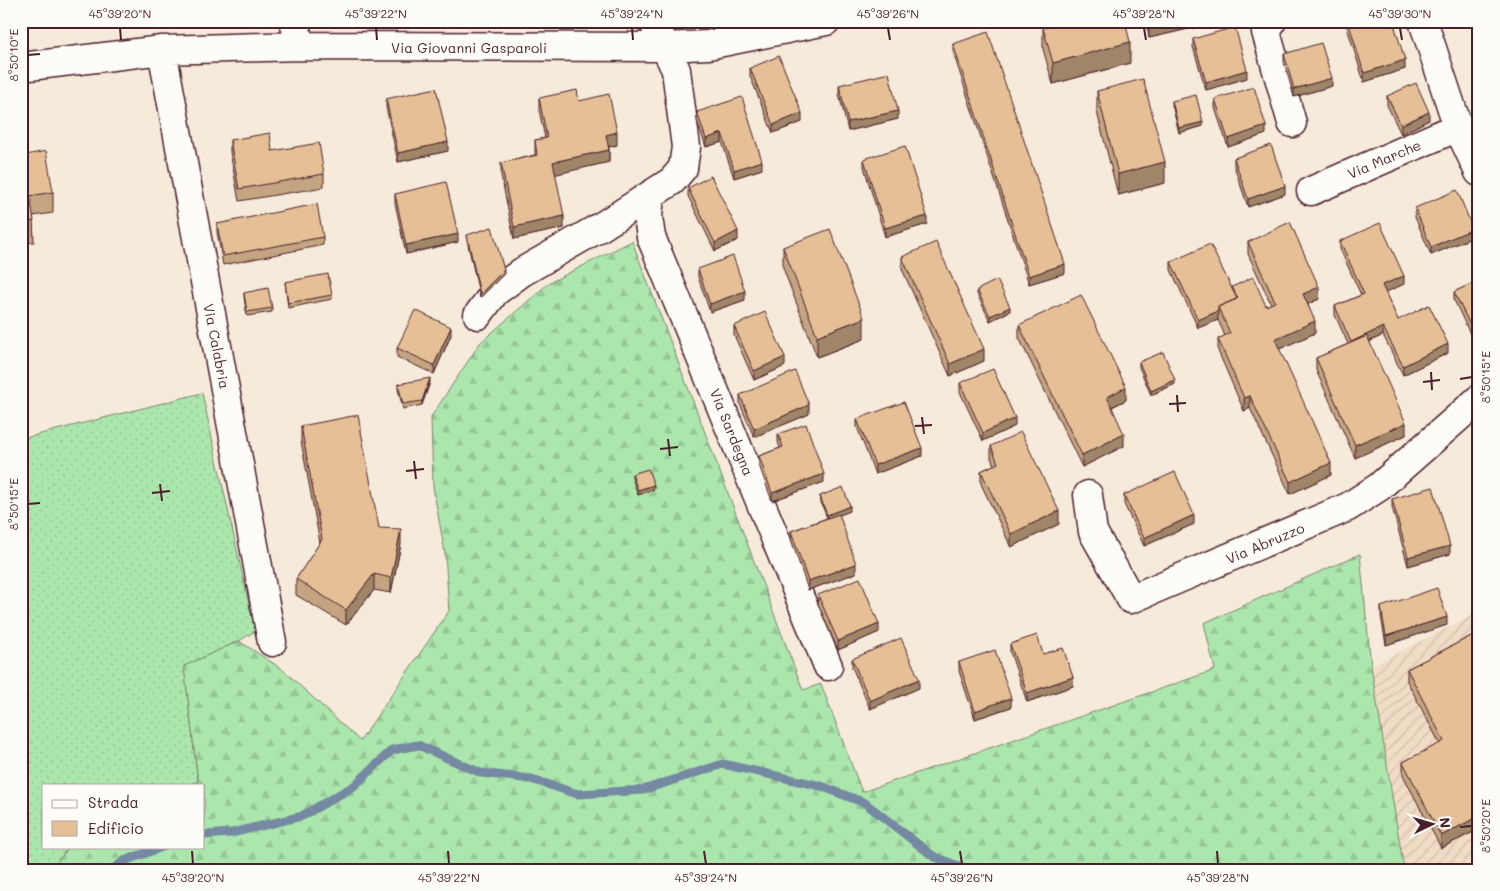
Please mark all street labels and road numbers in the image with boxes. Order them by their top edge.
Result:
street label: Via Giovanni Gasparoli [391,38,547,57]
street label: Via Marche [1344,135,1424,183]
street label: Via Calabria [199,302,235,390]
street label: Via Sardegna [706,386,758,478]
street label: Via Abruzzo [1223,518,1307,568]

